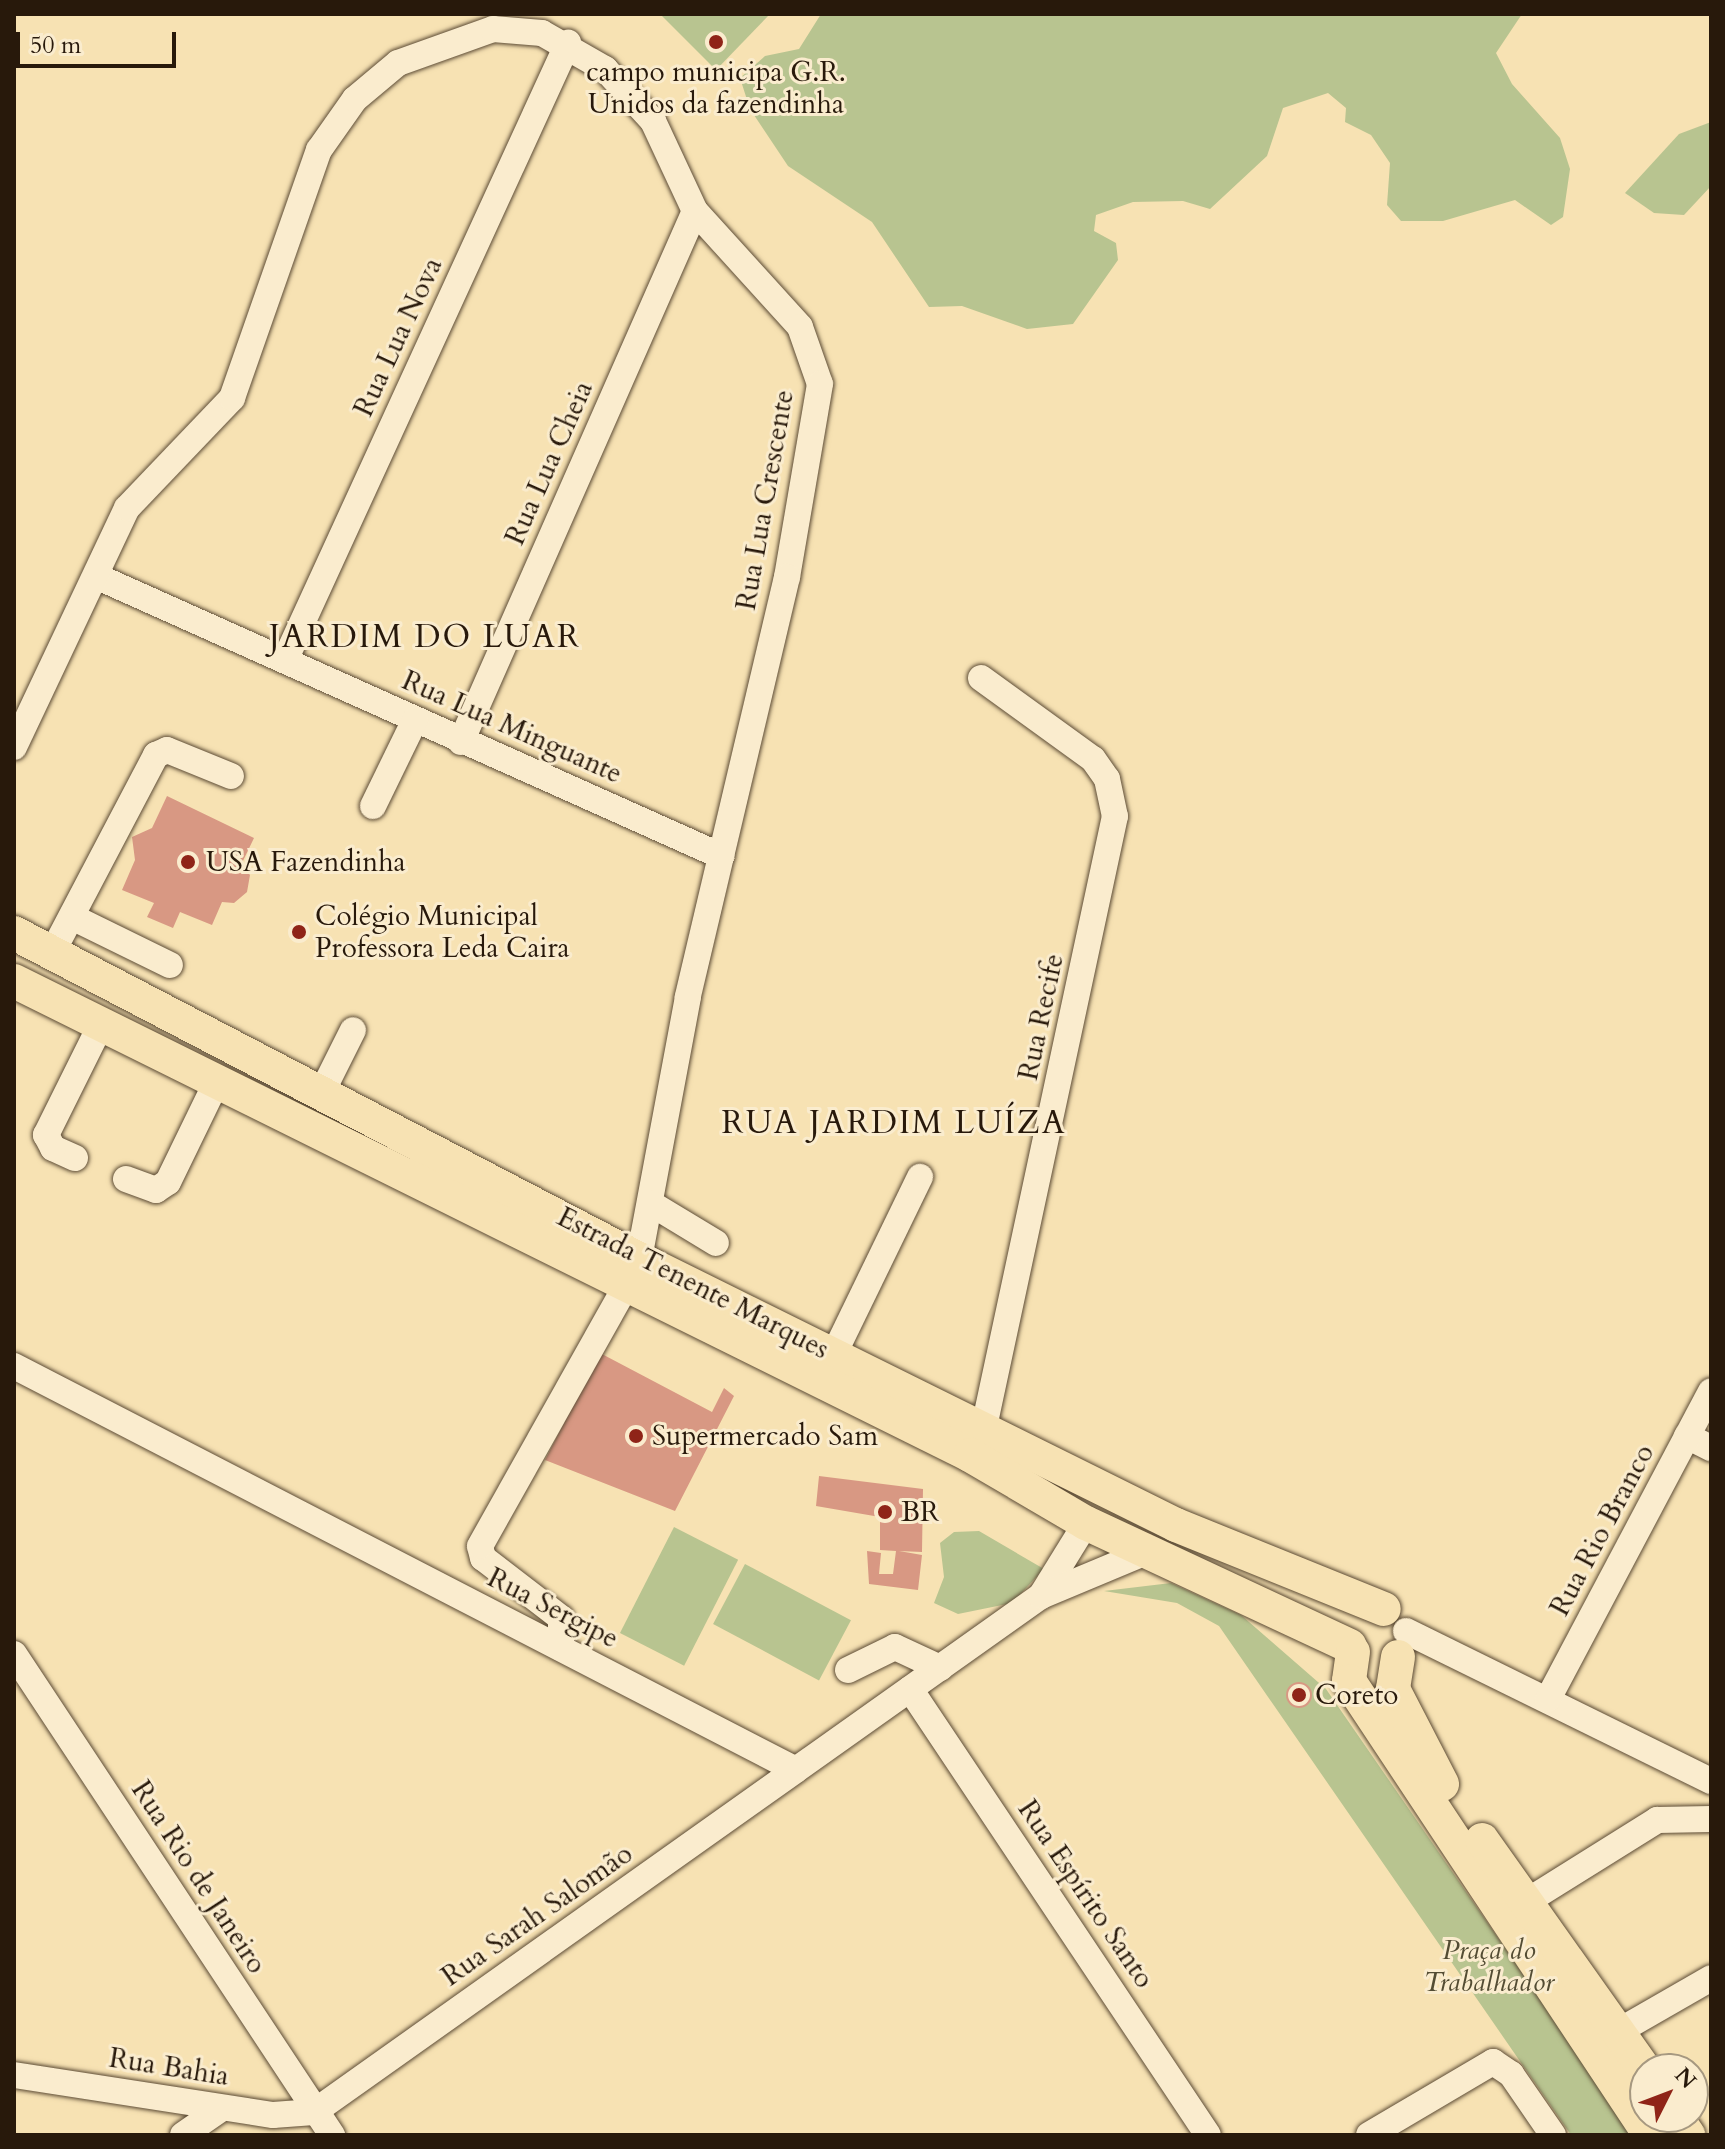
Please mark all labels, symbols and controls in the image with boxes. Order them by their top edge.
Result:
scale bar [20,16,180,66]
text: 50 m [30,29,81,62]
marker: campo municipa G.R. Unidos da fazendinha [707,33,725,51]
place label: campo municipa G.R. Unidos da fazendinha [586,55,846,121]
street label: Rua Lua Nova [347,252,449,422]
street label: Rua Lua Cheia [498,376,600,550]
street label: Rua Lua Crescente [729,387,801,613]
district label: JARDIM DO LUAR [269,618,581,656]
street label: Rua Lua Minguante [397,663,627,791]
place label: USA Fazendinha [206,845,406,879]
marker: USA Fazendinha [177,851,199,873]
place label: Colégio Municipal Professora Leda Caira [315,899,570,965]
marker: Colégio Municipal Professora Leda Caira [290,923,308,941]
street label: Rua Recife [1011,951,1071,1083]
district label: RUA JARDIM LUÍZA [721,1104,1067,1142]
street label: Estrada Tenente Marques [552,1200,834,1366]
place label: Supermercado Sam [652,1419,878,1453]
marker: Supermercado Sam [627,1427,645,1445]
street label: Rua Rio Branco [1543,1438,1661,1622]
place label: BR [901,1495,939,1529]
marker: BR [876,1503,894,1521]
street label: Rua Sergipe [482,1561,624,1655]
place label: Coreto [1315,1678,1398,1712]
marker: Coreto [1290,1686,1308,1704]
street label: Rua Rio de Janeiro [124,1774,274,1980]
street label: Rua Espírito Santo [1011,1794,1161,1994]
street label: Rua Sarah Salomão [435,1837,639,1993]
park label: Praça do Trabalhador [1424,1933,1554,1999]
street label: Rua Bahia [107,2041,231,2093]
north arrow [1629,2053,1709,2133]
text: N [1668,2061,1703,2095]

